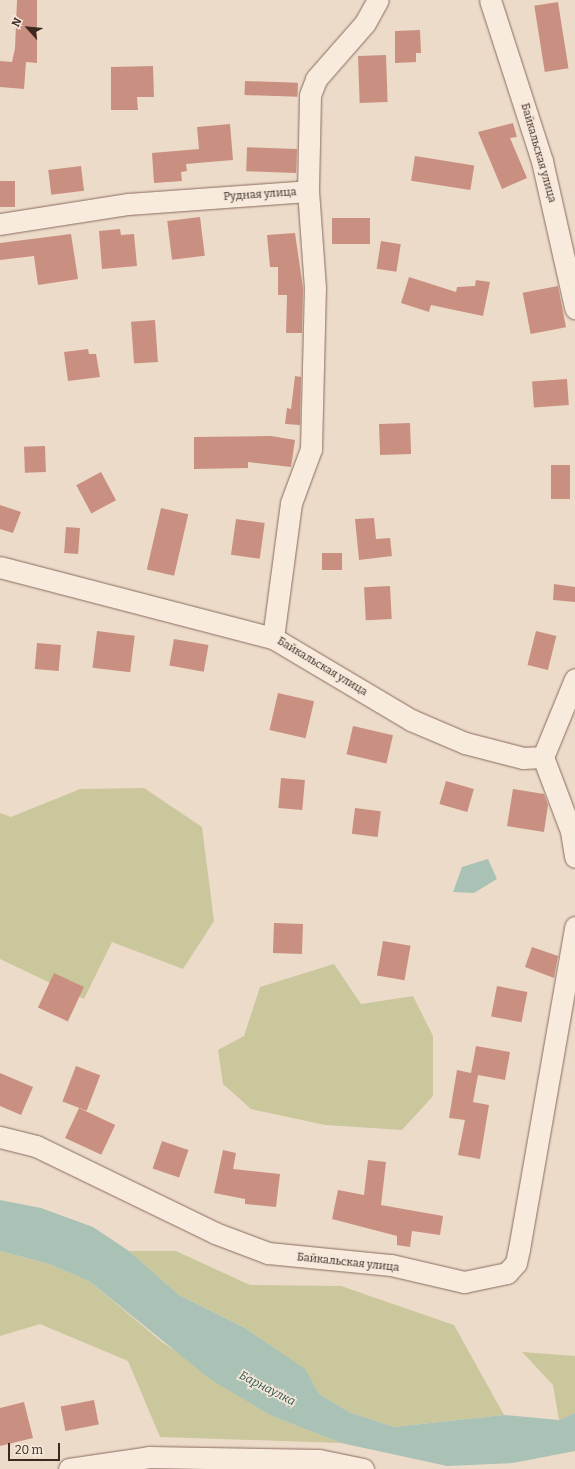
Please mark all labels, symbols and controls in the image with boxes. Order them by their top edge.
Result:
north arrow [8,8,48,48]
text: N [9,16,25,29]
street label: Байкальская улица [517,102,559,204]
street label: Рудная улица [223,186,297,204]
street label: Байкальская улица [275,635,369,699]
street label: Байкальская улица [296,1251,400,1275]
water label: Барнаулка [236,1369,298,1409]
scale bar [10,1435,62,1461]
text: 20 m [15,1443,43,1457]

